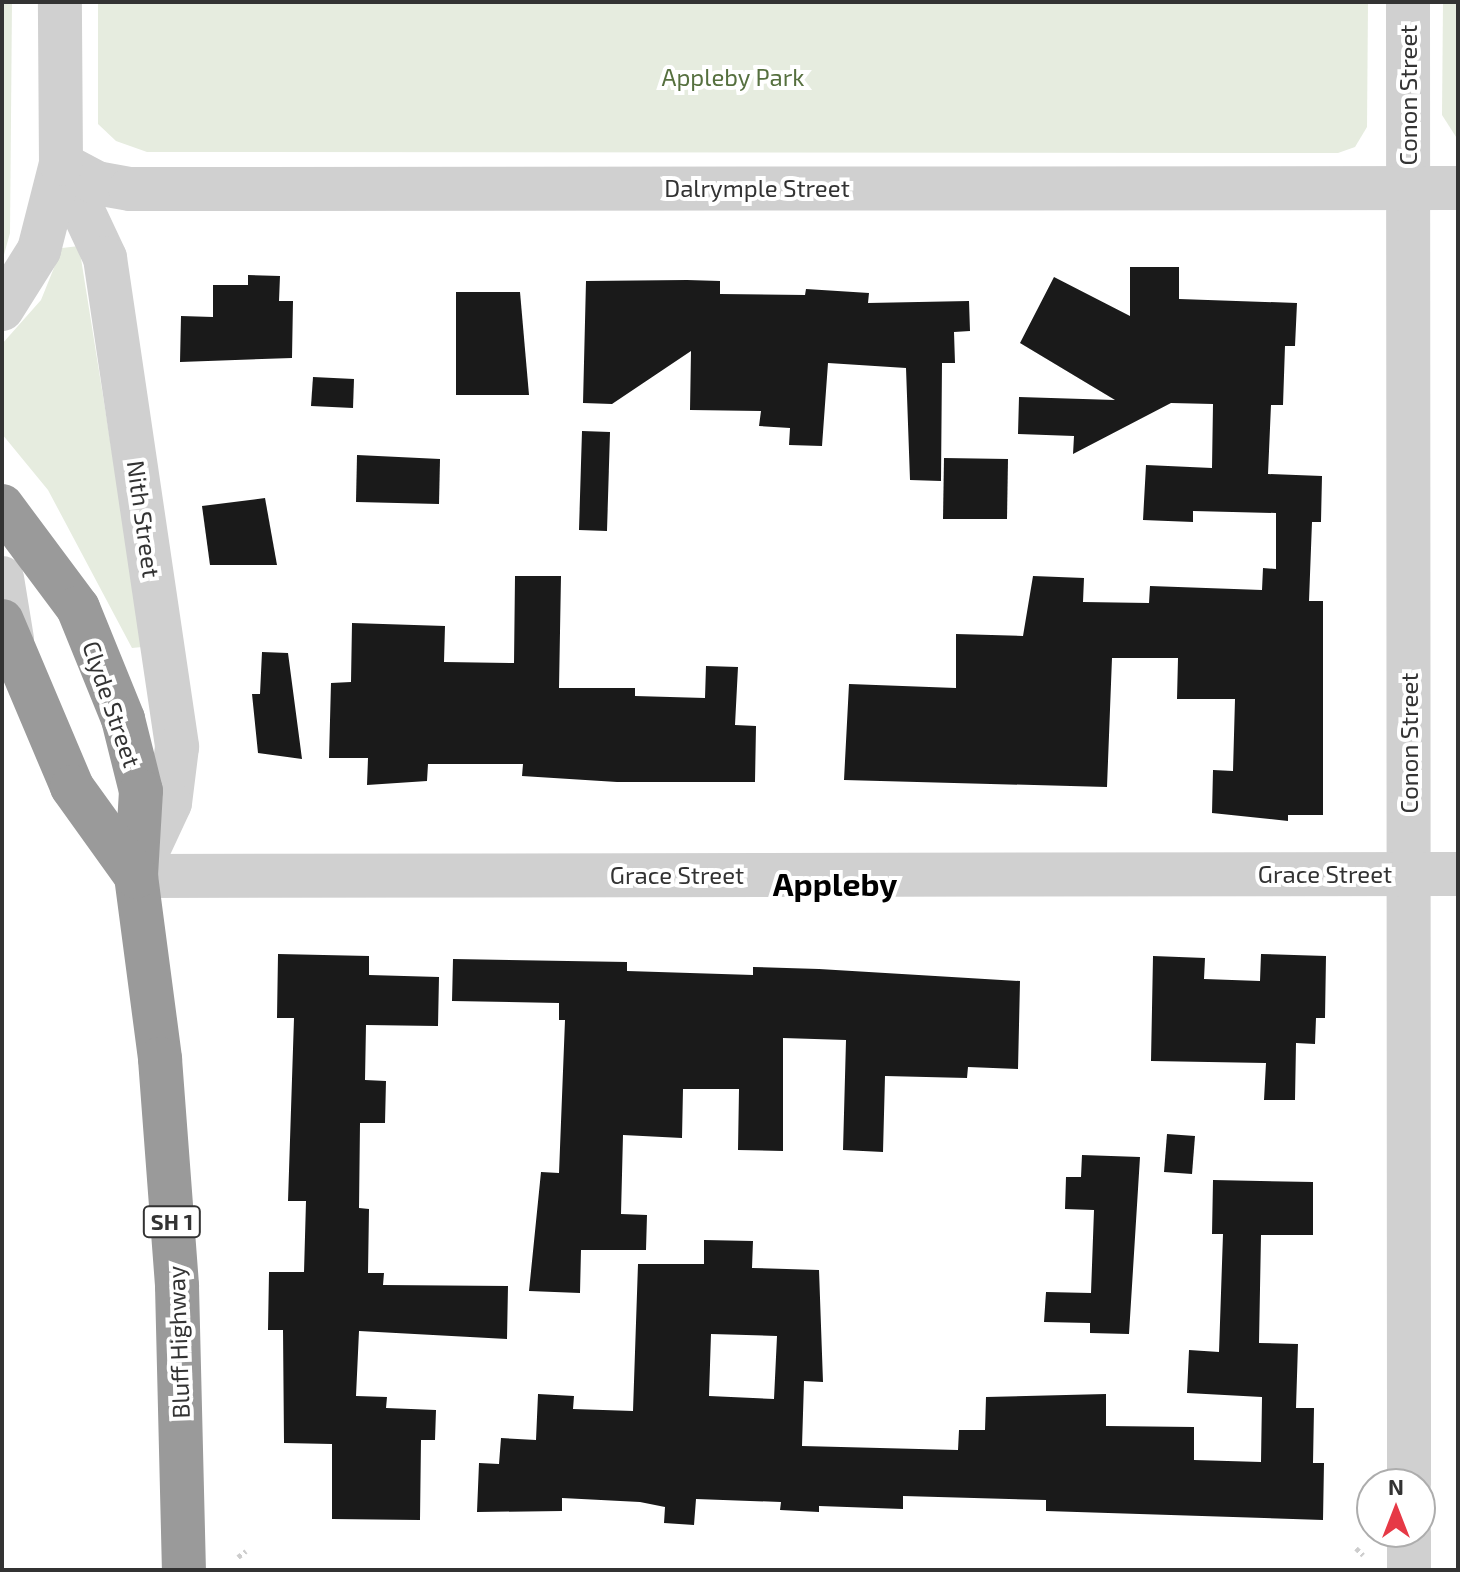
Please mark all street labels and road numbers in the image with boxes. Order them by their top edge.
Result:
street label: Conon Street [1394,25,1422,165]
street label: Dalrymple Street [664,174,850,202]
street label: Nith Street [122,459,166,579]
street label: Clyde Street [77,637,147,771]
street label: Conon Street [1395,673,1423,813]
street label: Grace Street [1258,860,1392,888]
street label: Grace Street [610,861,744,889]
road number: SH 1 [142,1204,202,1240]
street label: Bluff Highway [161,1265,195,1419]

